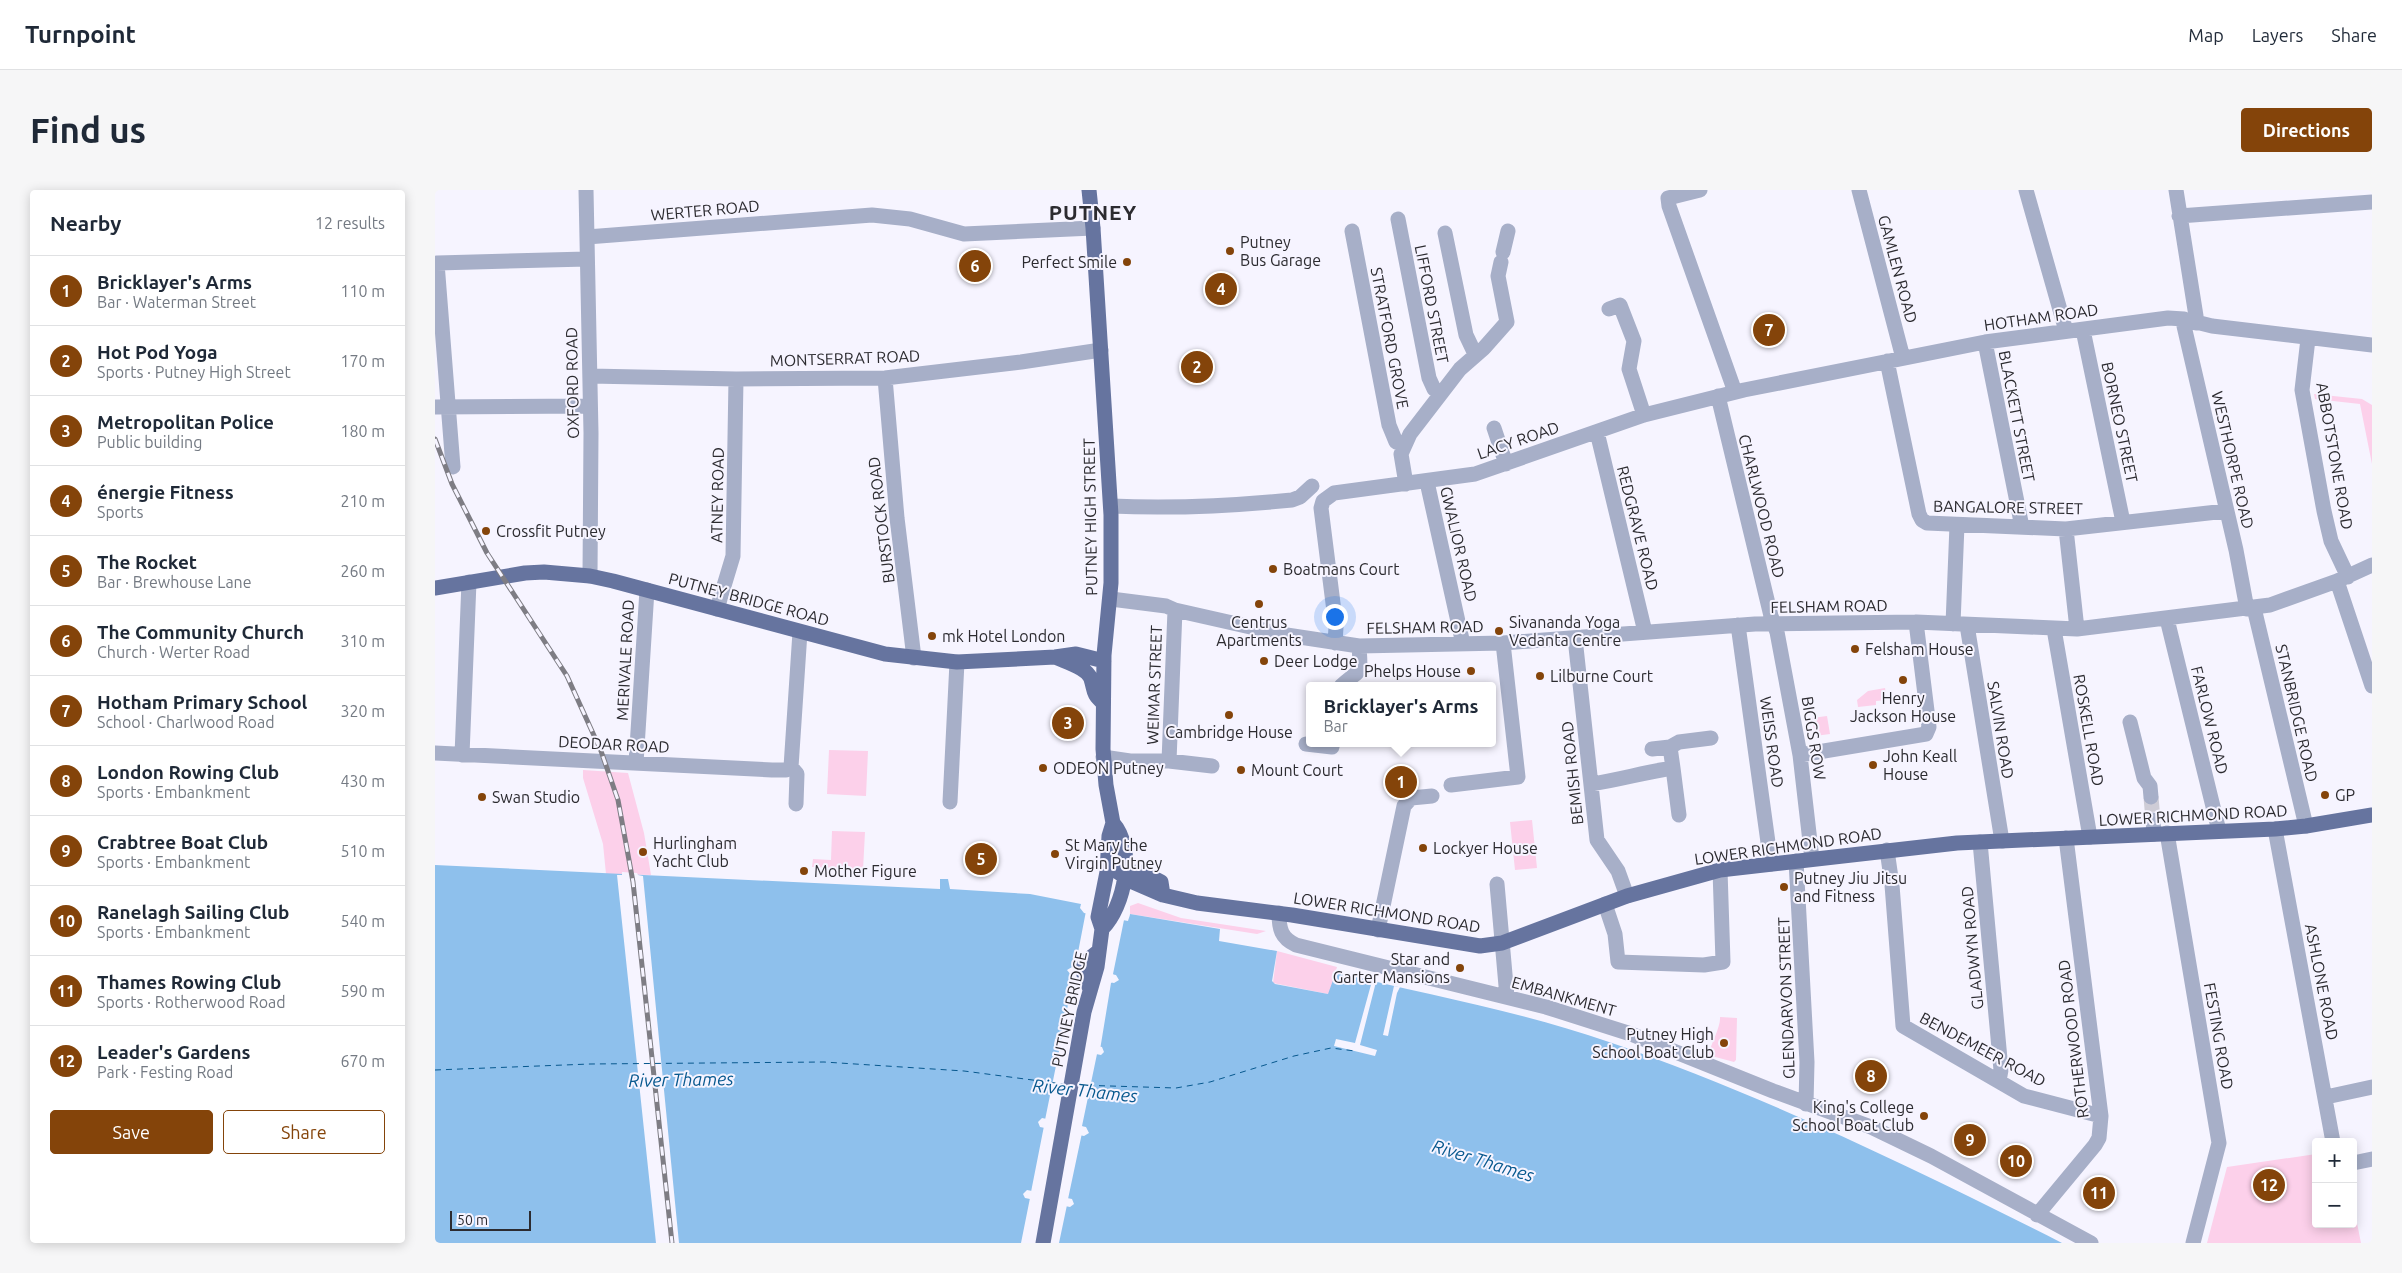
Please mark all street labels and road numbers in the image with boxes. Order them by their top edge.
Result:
street label: WERTER ROAD [650,196,760,224]
street label: GAMLEN ROAD [1875,213,1921,325]
street label: LIFFORD STREET [1412,243,1452,365]
street label: STRATFORD GROVE [1367,266,1413,410]
street label: HOTHAM ROAD [1983,300,2099,334]
street label: OXFORD ROAD [562,327,582,439]
street label: MONTSERRAT ROAD [770,346,920,370]
street label: BLACKETT STREET [1995,349,2039,483]
street label: BORNEO STREET [2098,360,2142,484]
street label: ABBOTSTONE ROAD [2313,381,2357,531]
street label: WESTHORPE ROAD [2208,389,2258,531]
street label: LACY ROAD [1475,418,1561,462]
street label: CHARLWOOD ROAD [1735,432,1789,580]
street label: PUTNEY HIGH STREET [1080,438,1100,596]
street label: ATNEY ROAD [707,447,727,543]
street label: BURSTOCK ROAD [864,456,898,584]
street label: REDGRAVE ROAD [1614,464,1662,592]
street label: GWALIOR ROAD [1437,485,1481,603]
street label: BANGALORE STREET [1933,497,2083,517]
street label: PUTNEY BRIDGE ROAD [667,569,831,629]
street label: FELSHAM ROAD [1770,596,1888,616]
street label: MERIVALE ROAD [613,599,637,721]
street label: FELSHAM ROAD [1366,617,1484,637]
street label: WEIMAR STREET [1143,625,1165,745]
street label: STANBRIDGE ROAD [2272,642,2322,784]
street label: FARLOW ROAD [2188,664,2232,776]
street label: ROSKELL ROAD [2070,673,2108,787]
street label: SALVIN ROAD [1984,680,2018,780]
street label: WEISS ROAD [1757,695,1787,789]
street label: BIGGS ROW [1798,695,1830,781]
street label: BEMISH ROAD [1558,720,1586,826]
street label: DEODAR ROAD [558,732,670,756]
street label: LOWER RICHMOND ROAD [2098,801,2288,829]
street label: LOWER RICHMOND ROAD [1693,824,1883,868]
street label: GLADWYN ROAD [1958,885,1986,1011]
street label: LOWER RICHMOND ROAD [1292,888,1482,936]
street label: GLENDARVON STREET [1774,917,1798,1079]
street label: ASHLONE ROAD [2302,922,2342,1042]
street label: PUTNEY BRIDGE [1048,949,1090,1069]
street label: ROTHERWOOD ROAD [2054,959,2092,1119]
street label: EMBANKMENT [1510,972,1618,1020]
street label: FESTING ROAD [2201,981,2237,1091]
street label: BENDEMEER ROAD [1917,1008,2049,1090]

